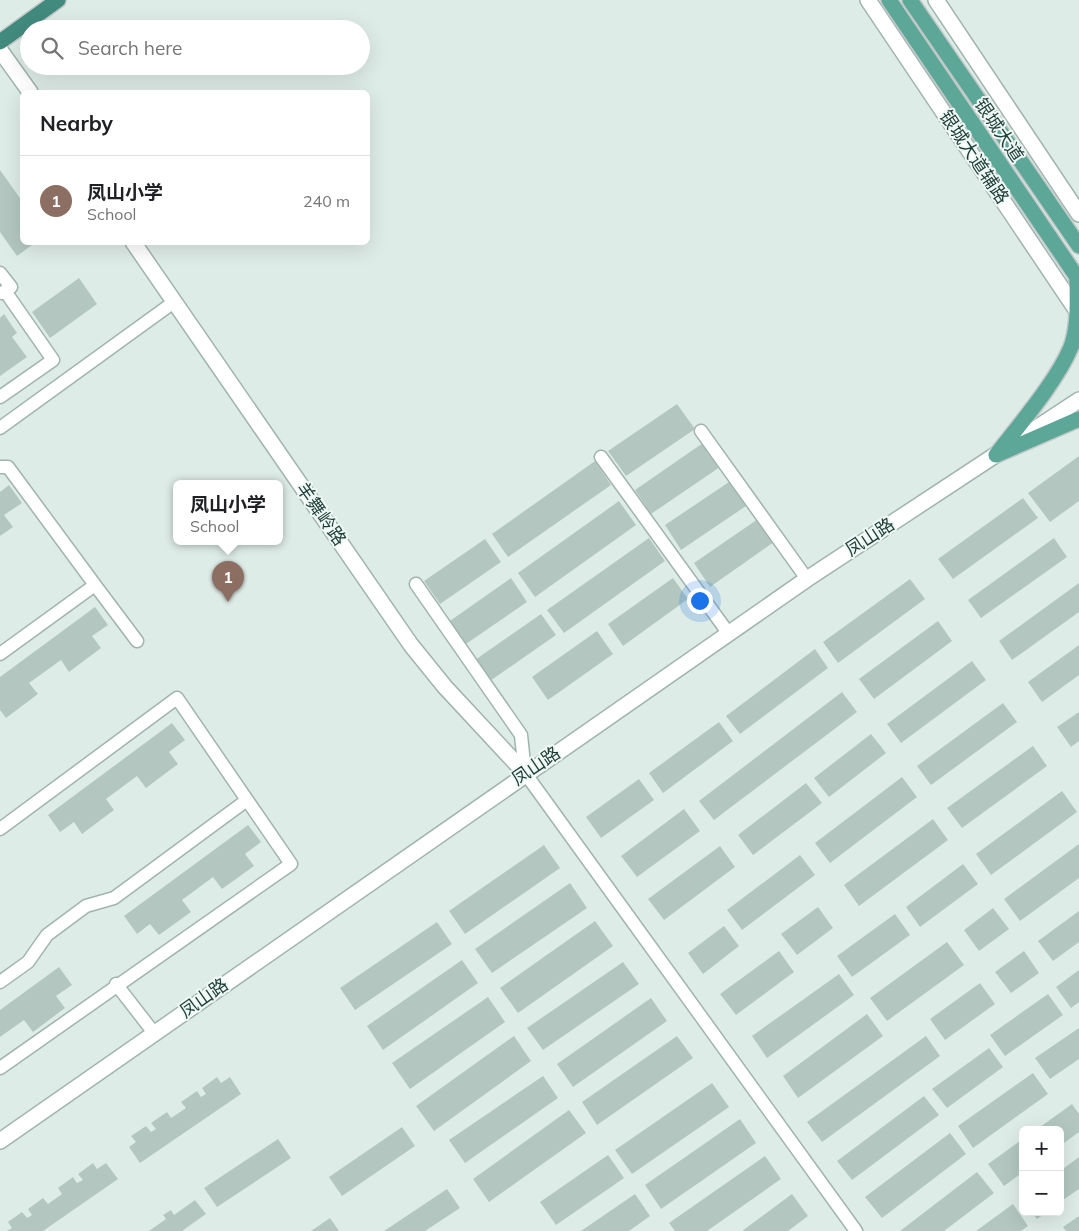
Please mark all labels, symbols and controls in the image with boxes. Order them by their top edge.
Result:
search box [20,20,370,75]
icon: search [38,34,66,62]
text: Search here [78,36,182,60]
street label: 银城大道 [970,93,1029,166]
street label: 银城大道辅路 [935,106,1014,208]
text: Nearby [40,110,113,136]
text: 凤山小学 [87,180,163,204]
text: 1 [51,191,61,211]
text: 240 m [303,191,350,211]
text: School [87,204,136,224]
street label: 羊舞岭路 [291,478,351,550]
popup [173,480,283,545]
text: 凤山小学 [190,492,266,516]
street label: 凤山路 [841,512,899,561]
text: School [190,516,239,536]
pin: 1 [212,561,244,602]
your location [687,588,713,614]
street label: 凤山路 [507,741,565,790]
street label: 凤山路 [175,973,232,1022]
map controls [1019,1126,1064,1216]
button: + [1019,1126,1064,1171]
button: − [1019,1171,1064,1216]

